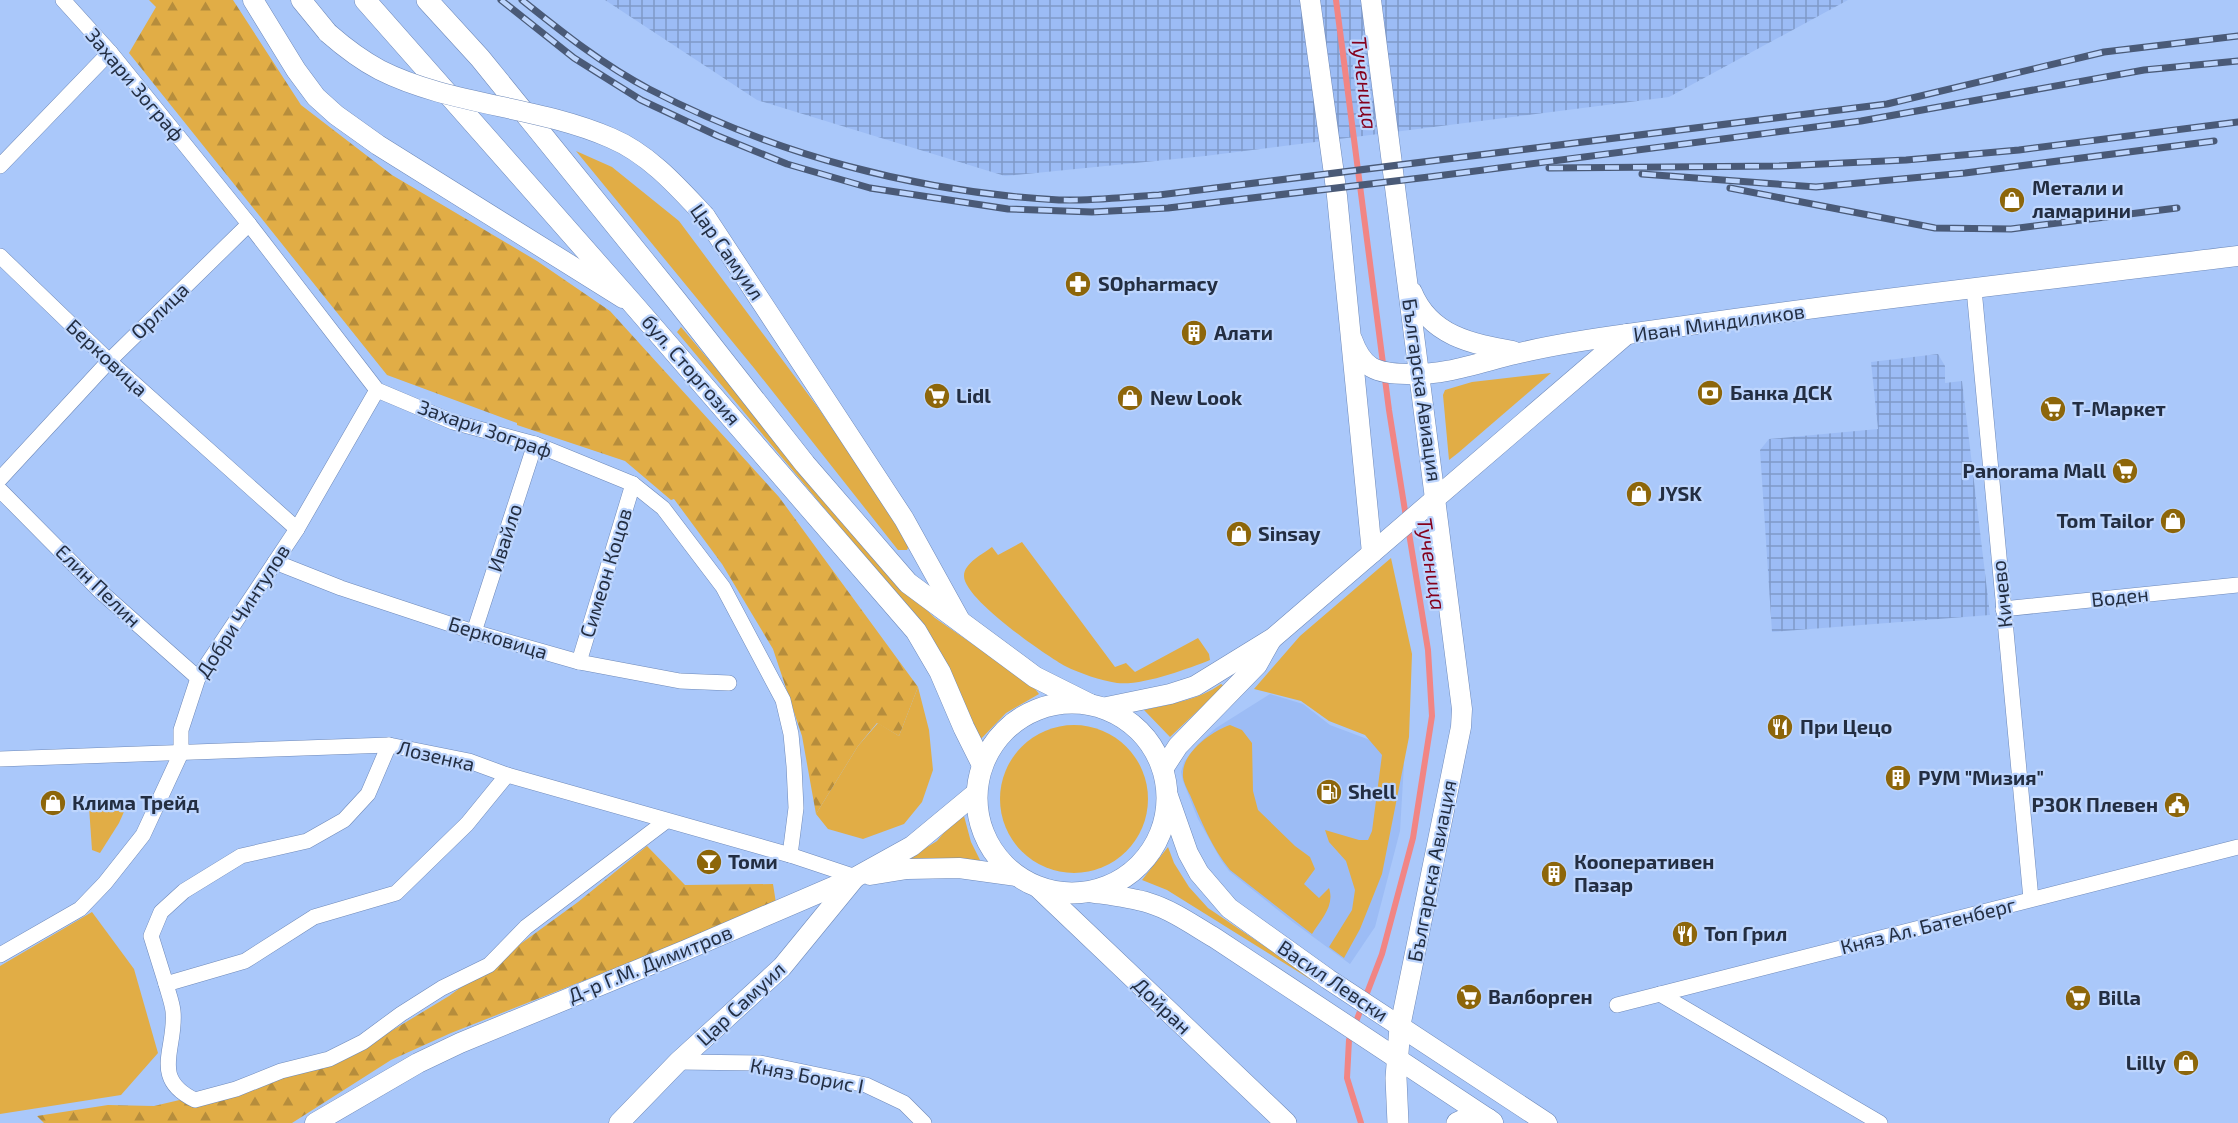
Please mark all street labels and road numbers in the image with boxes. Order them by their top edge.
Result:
street label: Захари Зограф [81,23,190,146]
street label: Цар Самуил [685,199,770,305]
street label: Орлица [125,277,193,344]
street label: Българска Авиация [1398,297,1448,483]
street label: Иван Миндиликов [1632,298,1806,346]
street label: бул. Сторгозия [636,309,746,430]
street label: Берковица [62,314,153,401]
street label: Захари Зограф [415,394,556,462]
street label: Ивайло [482,501,526,575]
street label: Симеон Коцов [574,505,636,640]
street label: Елин Пелин [51,539,146,632]
street label: Добри Чинтулов [190,539,295,682]
street label: Кичево [1986,559,2016,629]
street label: Воден [2090,581,2150,611]
street label: Берковица [446,611,551,663]
street label: Лозенка [395,735,477,776]
street label: Българска Авиация [1402,778,1460,964]
street label: Княз Ал. Батенберг [1838,892,2018,958]
street label: Д-р Г.М. Димитров [564,919,735,1007]
street label: Васил Левски [1274,934,1393,1026]
street label: Цар Самуил [691,956,790,1051]
street label: Дойран [1129,972,1197,1039]
street label: Княз Борис I [748,1052,866,1098]

